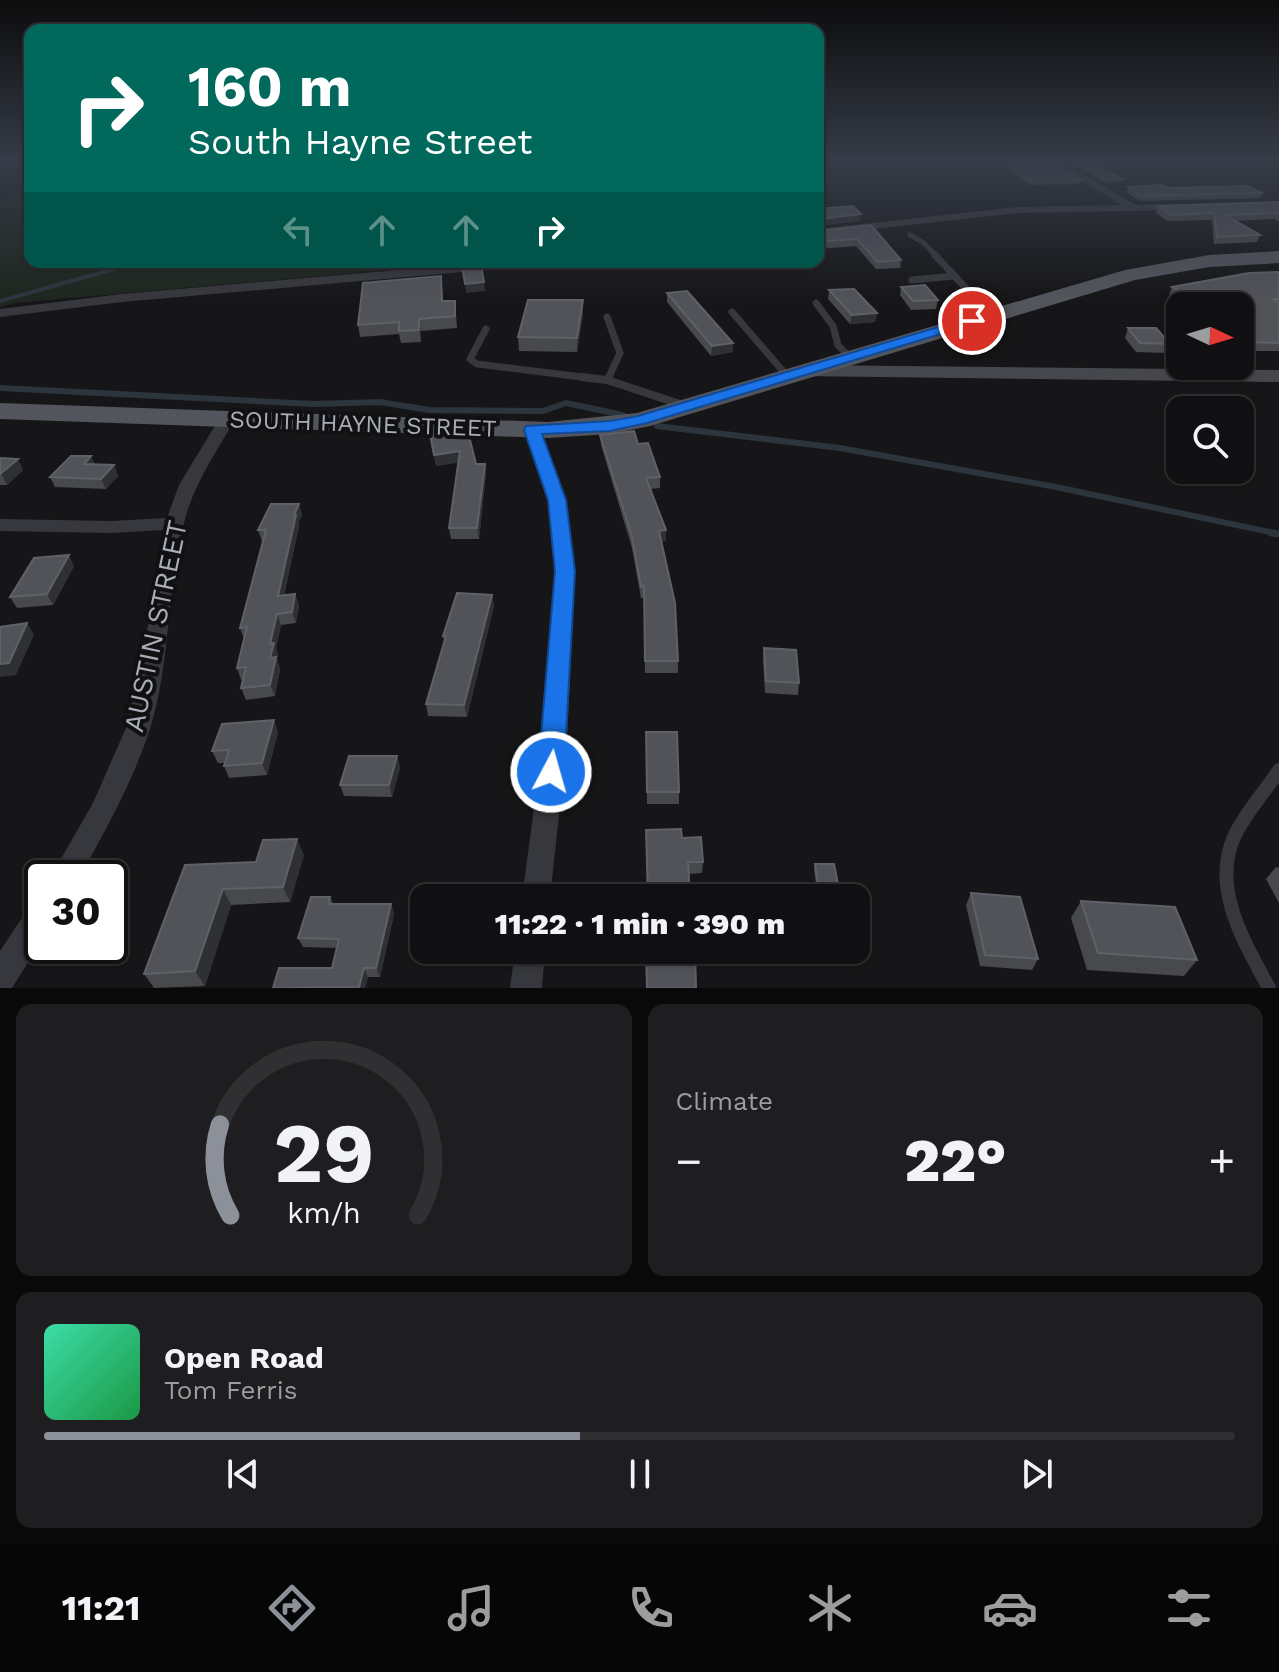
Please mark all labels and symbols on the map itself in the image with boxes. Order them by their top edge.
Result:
pin [938,287,1006,355]
north arrow [1166,292,1254,380]
street label: SOUTH HAYNE STREET [229,405,497,443]
street label: AUSTIN STREET [117,517,194,735]
position arrow [509,730,593,814]
speed limit sign: 30 [24,860,128,964]

